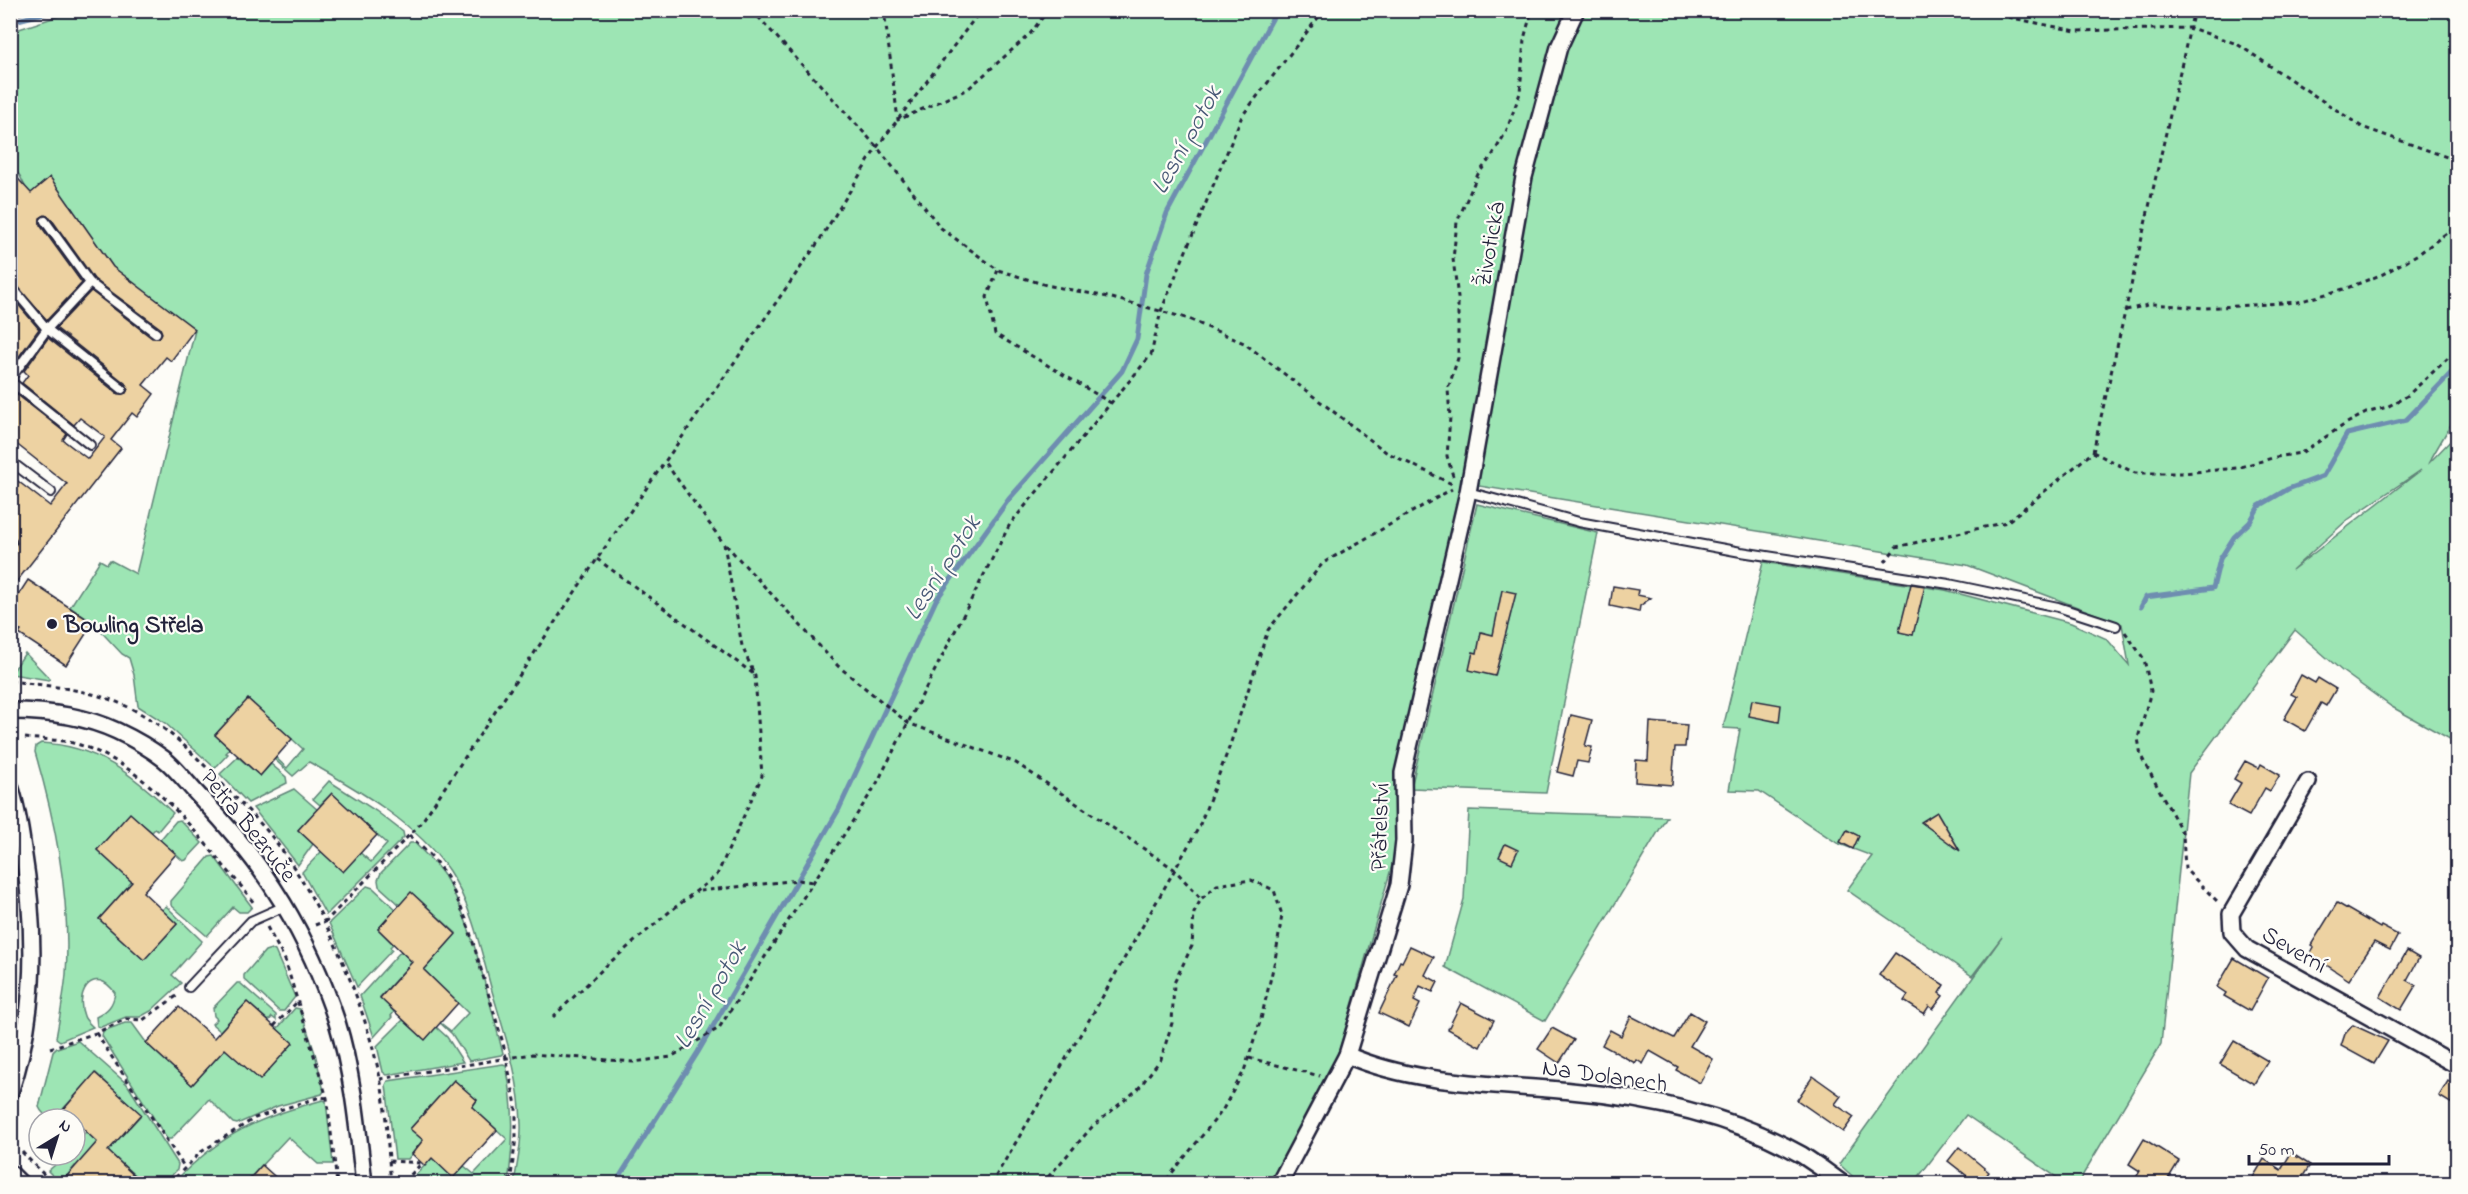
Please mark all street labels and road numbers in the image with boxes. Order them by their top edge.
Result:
street label: Životická [1467,199,1516,290]
street label: Petra Bezruče [190,762,304,891]
street label: Přátelství [1362,782,1401,872]
street label: Severní [2254,918,2333,984]
street label: Na Dolanech [1540,1051,1670,1104]

